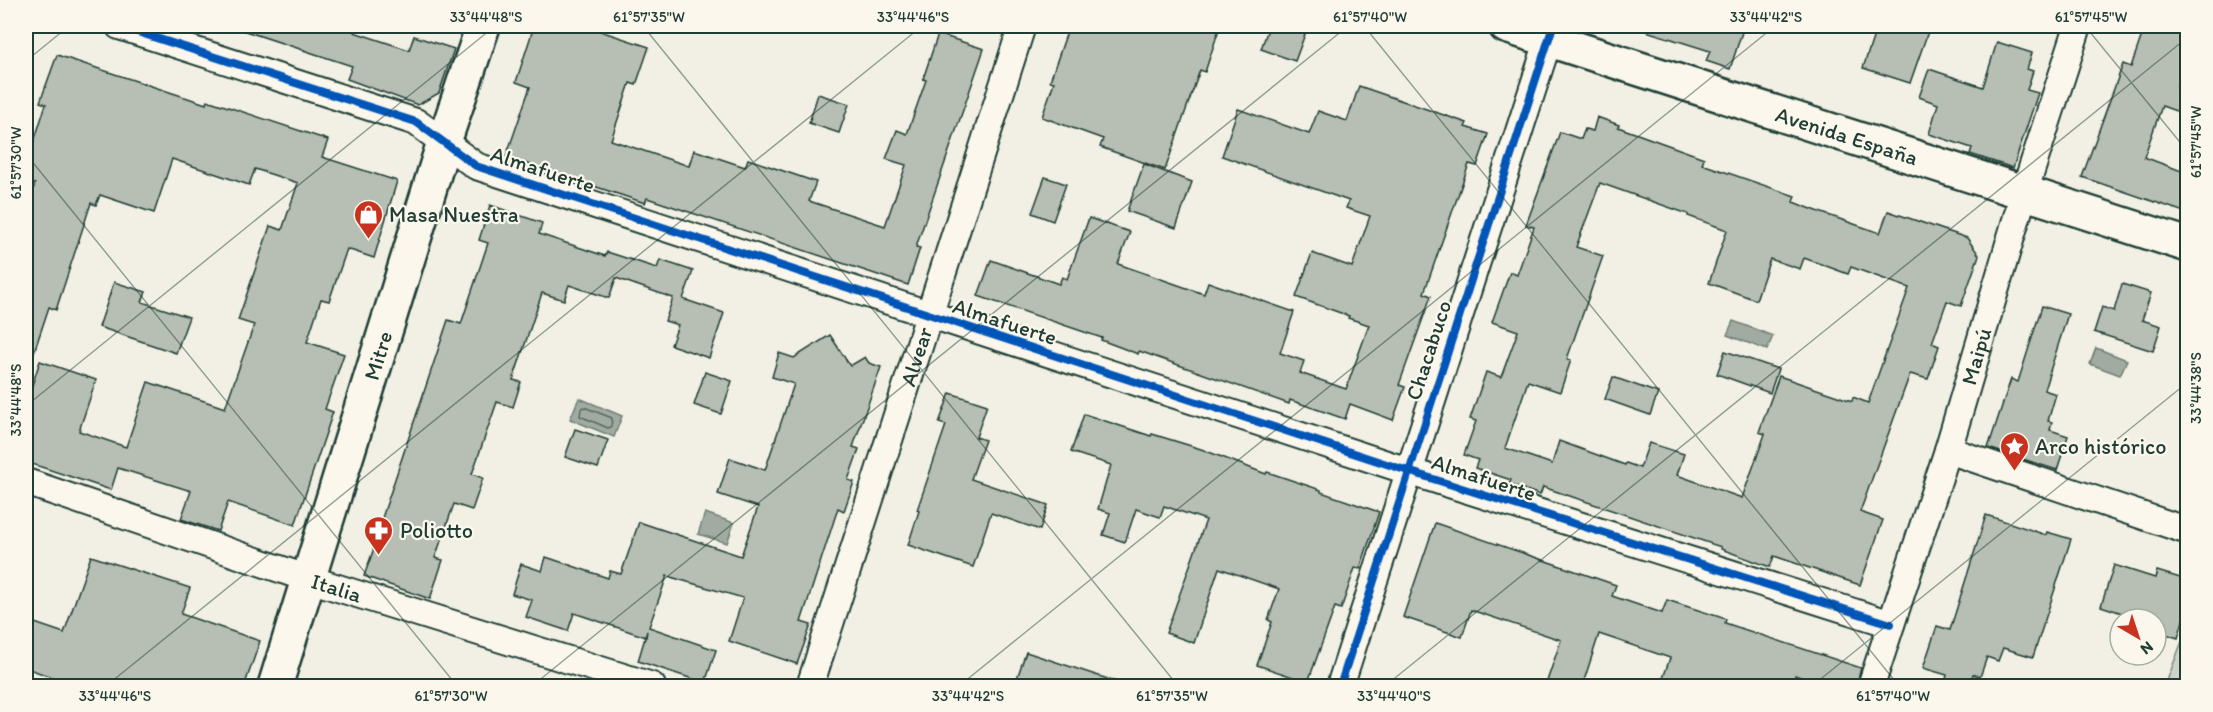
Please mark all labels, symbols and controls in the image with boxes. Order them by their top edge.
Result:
text: 33°44'48"S [450,8,522,26]
text: 61°57'35"W [613,8,685,26]
text: 33°44'46"S [877,8,949,26]
text: 61°57'40"W [1333,8,1407,26]
text: 33°44'42"S [1730,8,1802,26]
text: 61°57'45"W [2055,8,2127,26]
street label: Avenida España [1772,100,1921,171]
text: 61°57'45"W [2187,106,2205,178]
text: 61°57'30"W [7,126,25,200]
street label: Almafuerte [487,140,598,199]
shop icon: Masa Nuestra [352,198,384,240]
place label: Masa Nuestra [389,201,519,228]
street label: Almafuerte [949,292,1060,351]
street label: Chacabuco [1400,297,1457,404]
street label: Alvear [894,324,938,390]
street label: Maipú [1955,325,1997,388]
street label: Mitre [358,328,398,384]
text: 33°44'38"S [2187,352,2205,424]
text: 33°44'48"S [7,364,25,436]
place icon: Arco histórico [1998,430,2030,472]
place label: Arco histórico [2035,433,2167,460]
street label: Almafuerte [1428,448,1539,507]
pharmacy icon: Poliotto [363,514,395,556]
place label: Poliotto [400,517,473,544]
street label: Italia [308,568,365,609]
north arrow [2108,607,2168,667]
text: N [2137,637,2157,659]
text: 33°44'46"S [79,687,151,705]
text: 61°57'30"W [414,687,488,705]
text: 33°44'42"S [932,687,1004,705]
text: 61°57'35"W [1136,687,1208,705]
text: 33°44'40"S [1357,687,1431,705]
text: 61°57'40"W [1856,687,1930,705]

